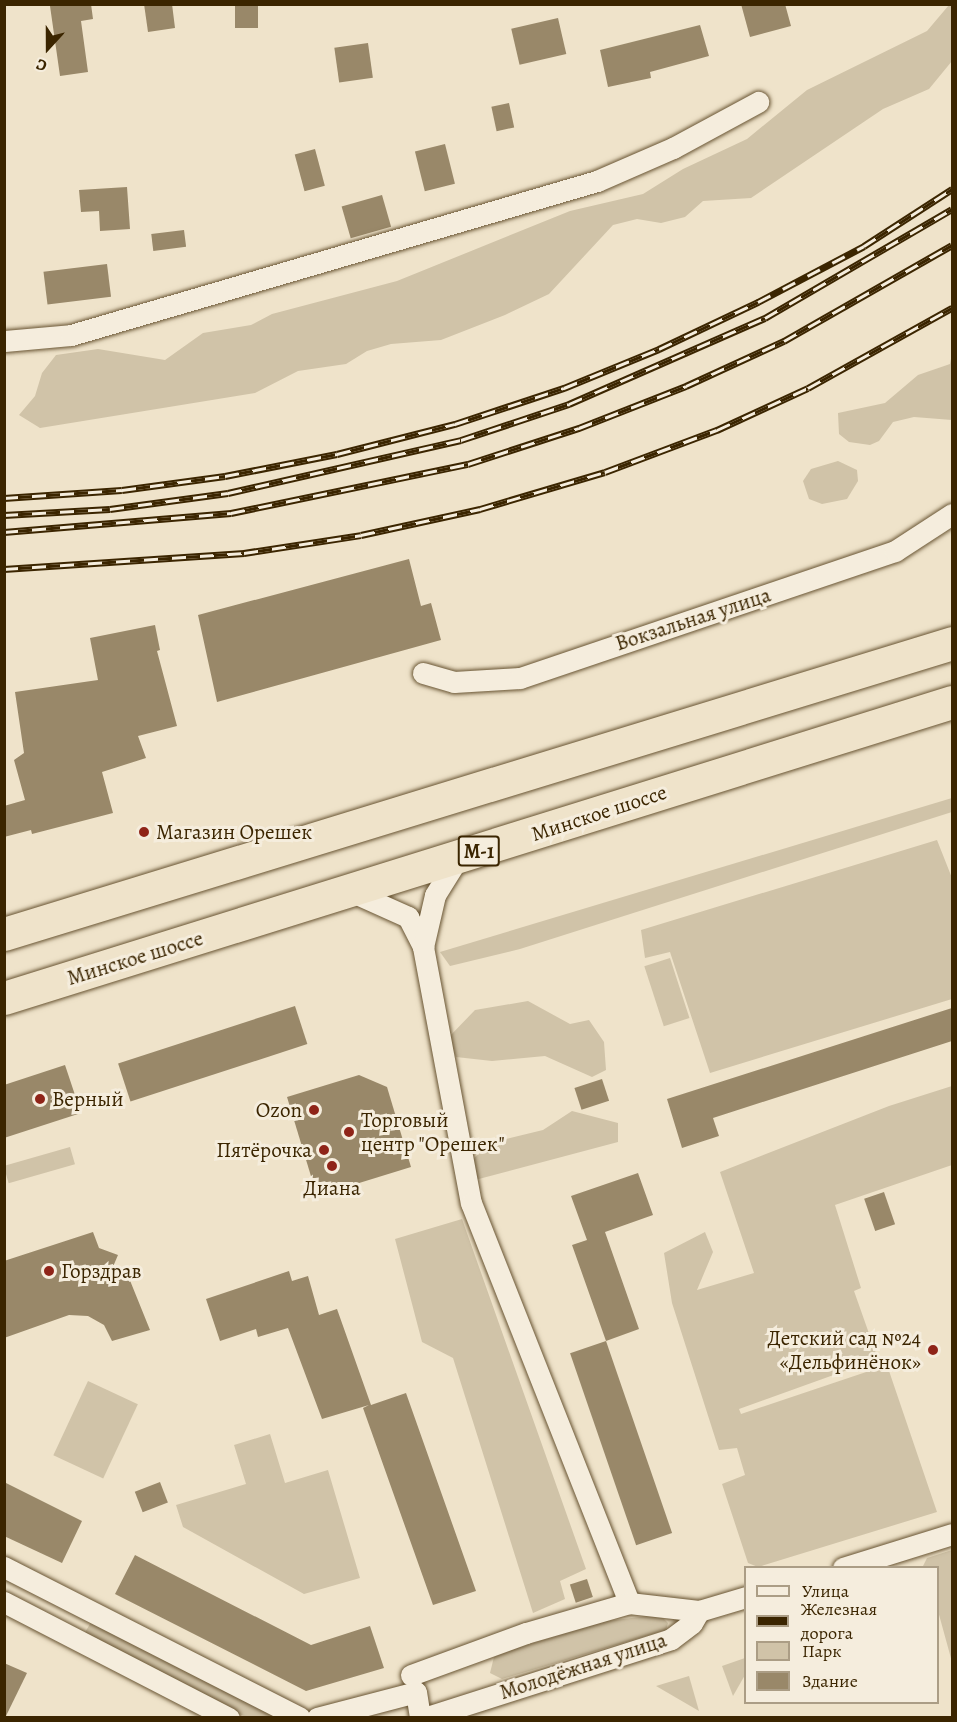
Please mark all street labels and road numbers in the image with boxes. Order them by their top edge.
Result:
street label: Вокзальная улица [612,582,774,656]
street label: Минское шоссе [528,779,670,847]
road number: М-1 [456,834,502,868]
street label: Минское шоссе [64,925,206,991]
street label: Молодёжная улица [496,1627,670,1705]

